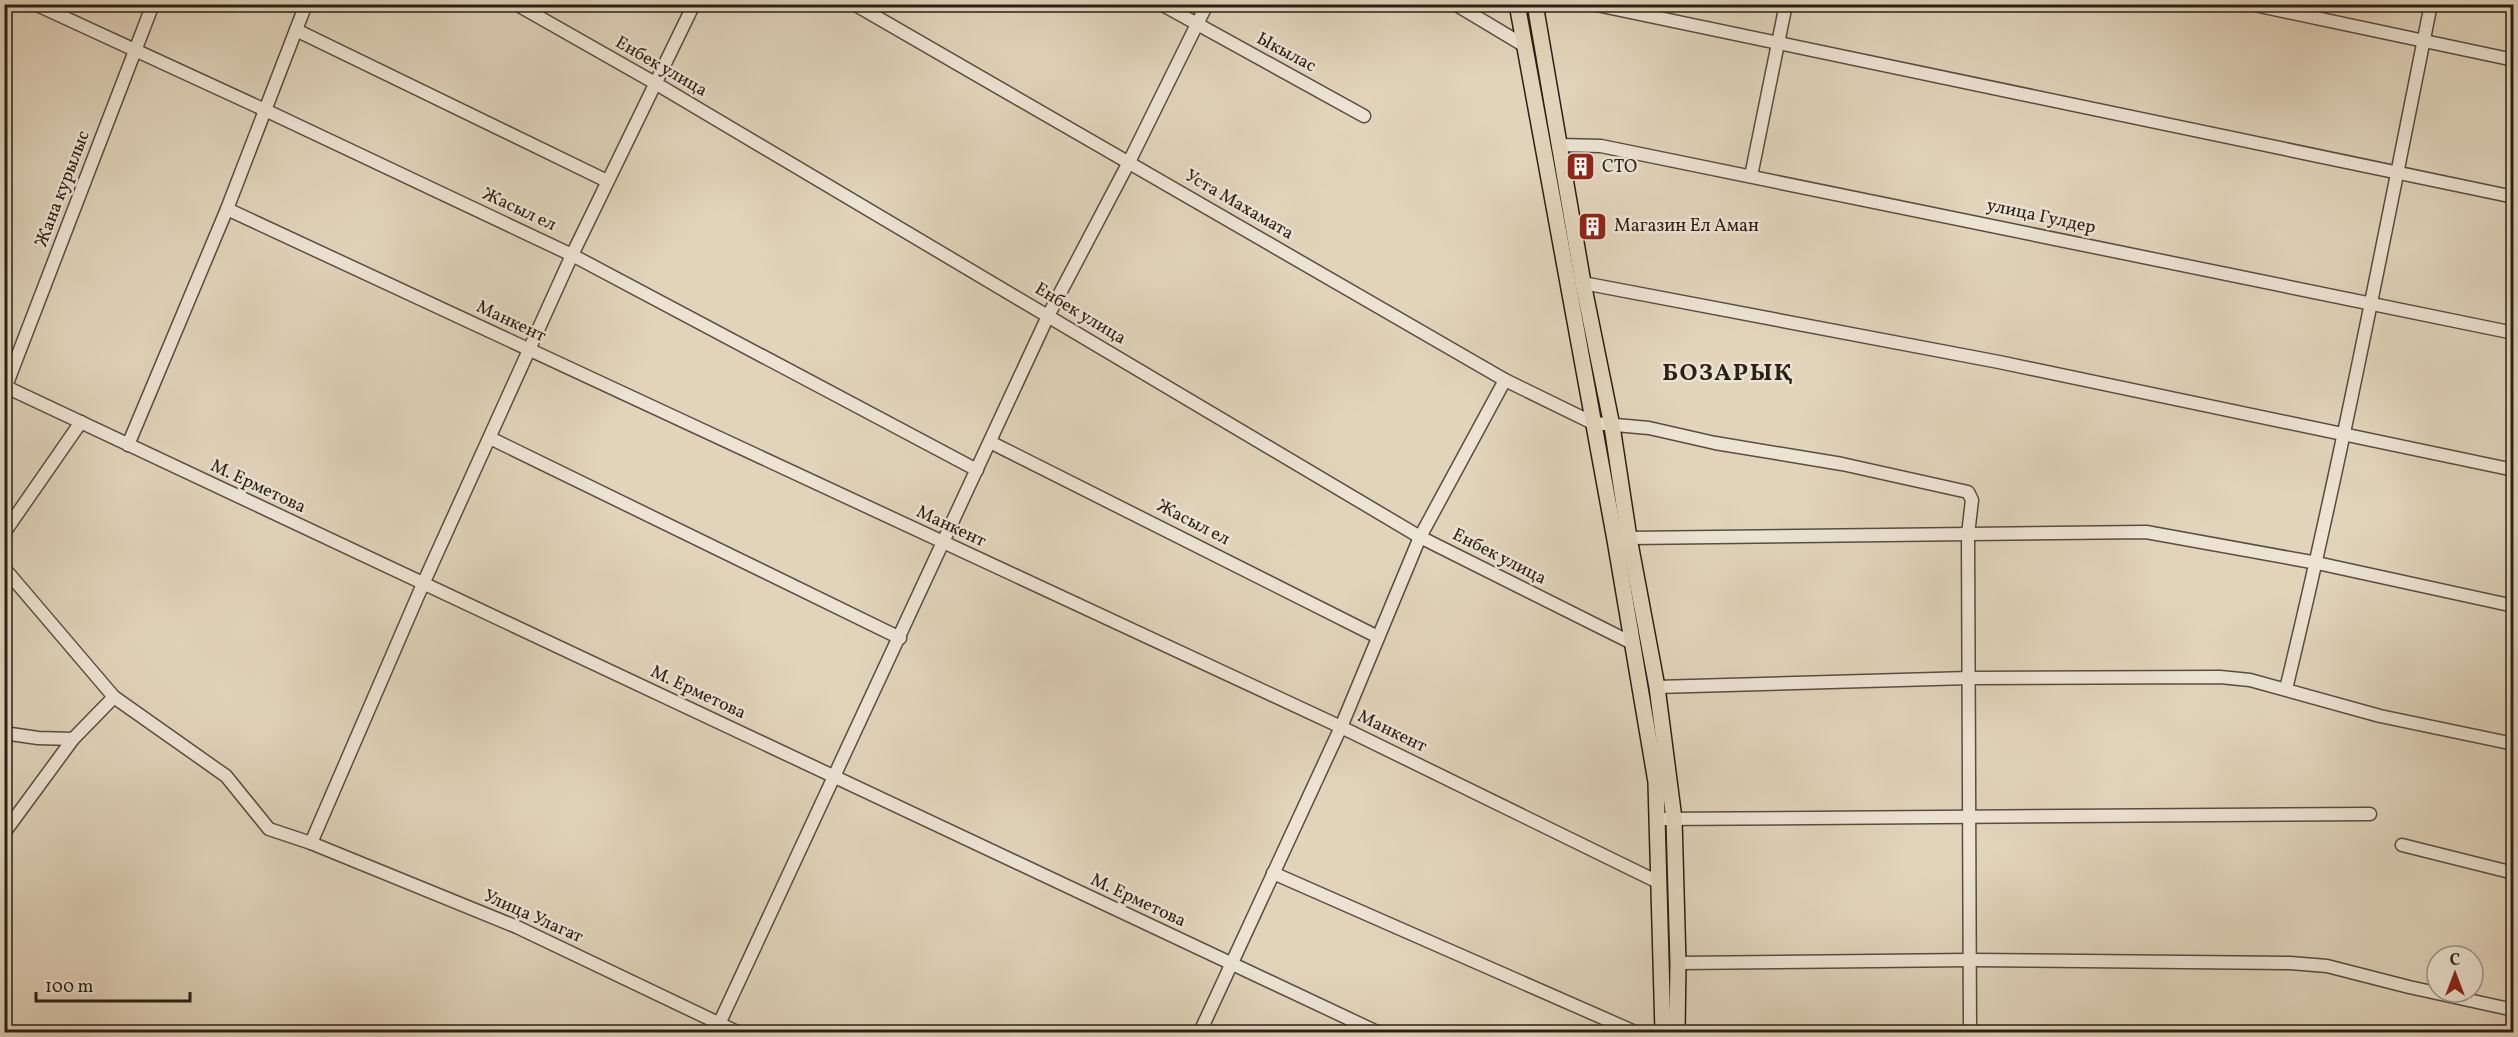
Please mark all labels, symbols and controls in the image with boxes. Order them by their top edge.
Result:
street label: Ыкылас [1252,27,1320,79]
street label: Енбек улица [610,31,712,103]
street label: Жана курылыс [29,127,97,251]
building icon: СТО [1565,151,1597,183]
place label: СТО [1602,155,1637,180]
street label: Уста Махамата [1180,164,1298,246]
street label: Жасыл ел [478,182,560,238]
street label: улица Гулдер [1984,193,2098,241]
building icon: Магазин Ел Аман [1577,210,1609,242]
place label: Магазин Ел Аман [1614,214,1759,239]
street label: Енбек улица [1030,277,1130,351]
street label: Манкент [472,295,550,349]
district label: БОЗАРЫҚ [1662,357,1794,391]
street label: М. Ерметова [206,454,310,520]
street label: Жасыл ел [1152,494,1234,552]
street label: Манкент [912,500,990,554]
street label: Енбек улица [1448,523,1550,591]
street label: М. Ерметова [646,660,750,726]
street label: Манкент [1353,704,1431,760]
street label: М. Ерметова [1086,868,1190,934]
street label: Улица Улагат [479,884,587,950]
north arrow [2425,944,2485,1004]
text: С [2450,950,2460,972]
scale bar [36,965,190,1003]
text: 100 m [45,975,94,1000]

